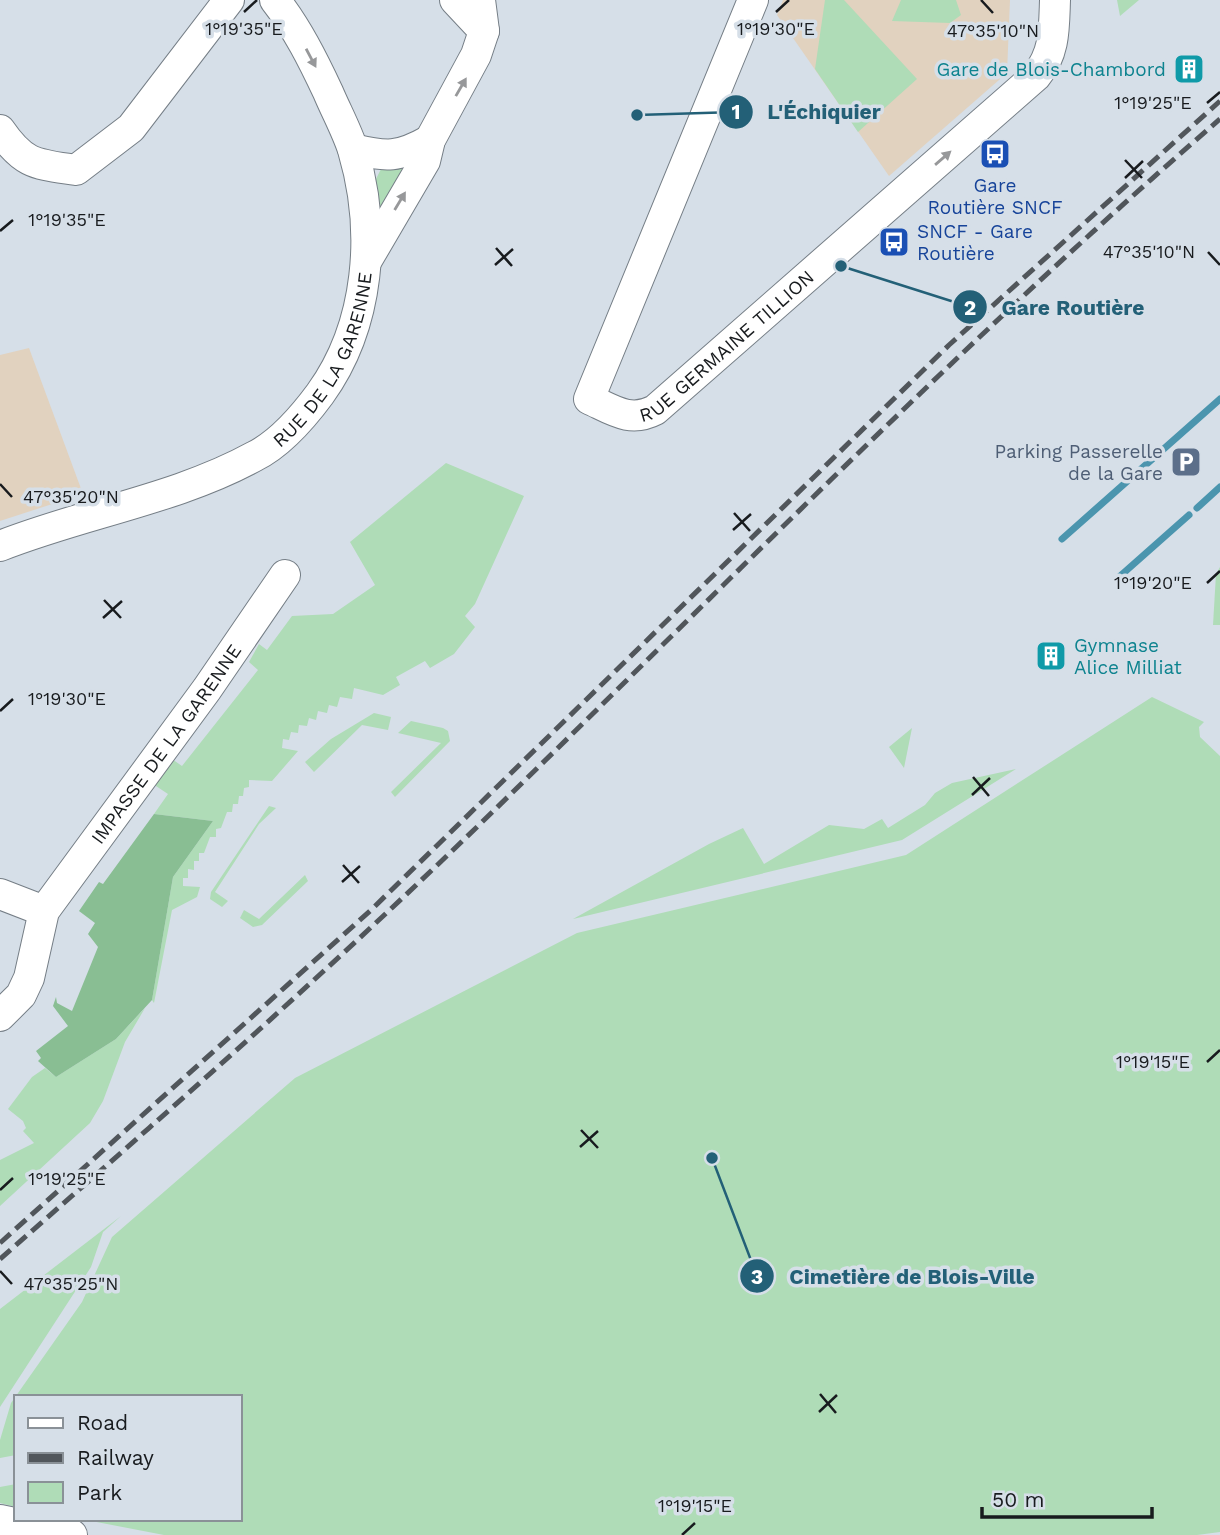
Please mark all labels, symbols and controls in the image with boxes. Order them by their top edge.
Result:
text: 1°19'35"E [205,18,283,39]
text: 1°19'30"E [737,18,815,39]
text: 47°35'10"N [947,20,1039,41]
one-way arrow [305,48,317,68]
building icon: Gare de Blois-Chambord [1172,52,1206,86]
place label: Gare de Blois-Chambord [937,58,1166,81]
one-way arrow [455,78,467,97]
callout: L'Échiquier [719,91,895,133]
text: 1°19'25"E [1114,92,1192,113]
text: 1 [731,99,741,124]
text: L'Échiquier [767,99,881,124]
bus stop icon: Gare Routière SNCF [978,137,1012,171]
one-way arrow [934,151,951,167]
place label: Gare Routière SNCF [927,174,1063,219]
one-way arrow [394,191,407,210]
text: 1°19'35"E [28,209,106,230]
place label: SNCF - Gare Routière [917,220,1033,265]
bus stop icon: SNCF - Gare Routière [877,225,911,259]
text: 47°35'10"N [1103,241,1195,262]
street label: RUE GERMAINE TILLION [637,265,819,427]
street label: RUE DE LA GARENNE [268,271,377,452]
callout: Gare Routière [952,286,1158,328]
text: 2 [964,295,976,320]
text: Gare Routière [1002,295,1144,320]
place label: Parking Passerelle de la Gare [994,440,1163,485]
parking icon: Parking Passerelle de la Gare [1169,445,1203,479]
text: 47°35'20"N [23,486,119,507]
text: 1°19'20"E [1114,572,1192,593]
place label: Gymnase Alice Milliat [1074,634,1182,679]
building icon: Gymnase Alice Milliat [1034,639,1068,673]
street label: IMPASSE DE LA GARENNE [86,640,246,848]
text: 1°19'30"E [28,688,106,709]
text: 1°19'15"E [1116,1051,1190,1072]
text: 1°19'25"E [28,1168,106,1189]
callout: Cimetière de Blois-Ville [740,1255,1048,1297]
text: 3 [751,1264,763,1289]
text: Cimetière de Blois-Ville [789,1264,1035,1289]
text: 47°35'25"N [23,1273,119,1294]
legend [14,1395,242,1521]
text: Road [77,1410,128,1435]
text: Railway [77,1445,154,1470]
scale bar [982,1476,1152,1520]
text: Park [77,1480,122,1505]
text: 50 m [992,1487,1044,1512]
text: 1°19'15"E [658,1495,732,1516]

